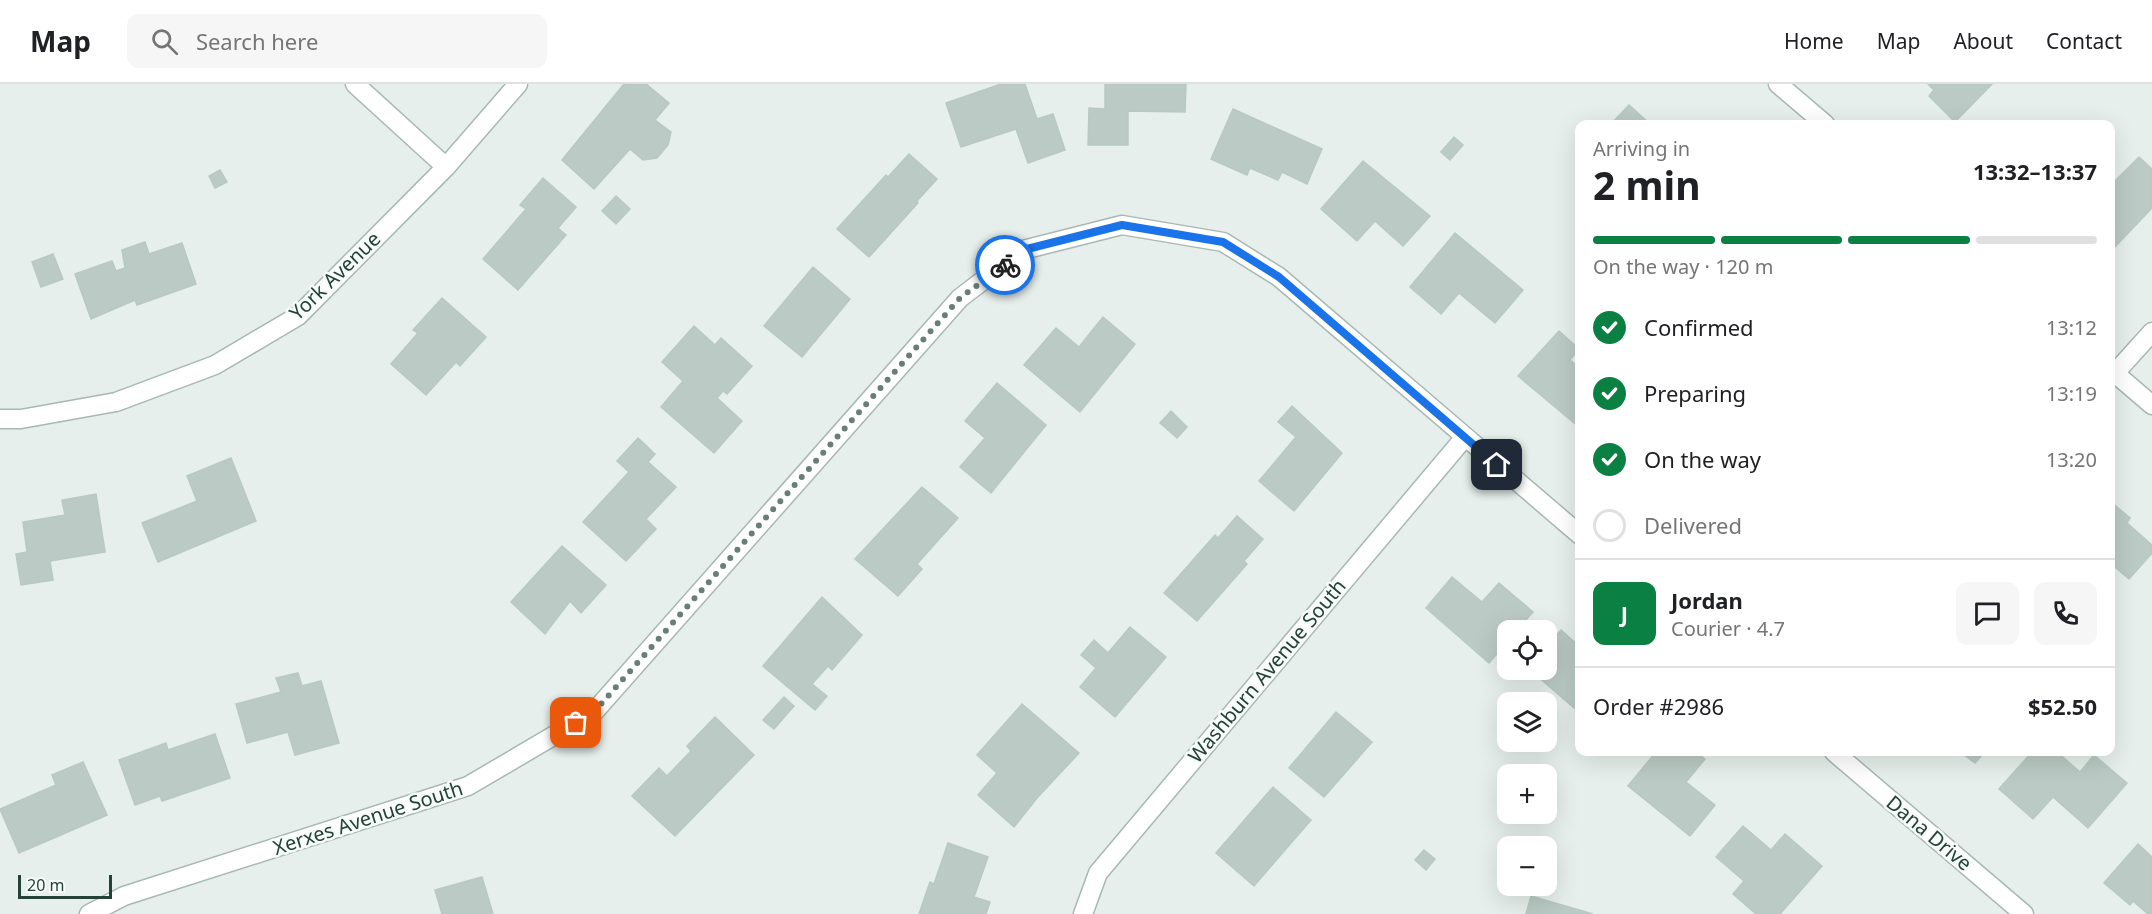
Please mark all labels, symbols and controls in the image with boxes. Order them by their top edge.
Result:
search box [127,14,547,68]
text: Map [30,22,91,60]
icon: search [148,25,181,58]
text: Search here [196,26,318,56]
text: Home [1784,27,1844,55]
text: Map [1877,27,1920,55]
text: About [1953,27,2013,55]
text: Contact [2046,27,2122,55]
text: Arriving in [1593,135,1690,162]
text: 13:32–13:37 [1973,156,2097,186]
text: 2 min [1593,158,1700,211]
street label: York Avenue [283,225,386,326]
courier [975,235,1035,295]
icon: bike [989,249,1022,282]
text: On the way · 120 m [1593,253,1773,280]
icon: check [1593,311,1626,344]
text: Confirmed [1644,312,1754,342]
text: 13:12 [2046,314,2097,341]
icon: check [1593,377,1626,410]
text: Preparing [1644,378,1746,408]
text: 13:19 [2046,380,2097,407]
pin [1471,439,1522,490]
icon: check [1593,443,1626,476]
text: On the way [1644,444,1761,474]
text: 13:20 [2046,446,2097,473]
icon: home [1480,448,1513,481]
text: Delivered [1644,510,1742,540]
street label: Washburn Avenue South [1182,573,1352,768]
button: chat [1956,582,2019,645]
button: phone [2034,582,2097,645]
text: Jordan [1671,585,1743,615]
text: J [1621,598,1628,628]
text: Courier · 4.7 [1671,615,1785,642]
map controls [1497,620,1557,896]
button: locate [1497,620,1557,680]
text: Order #2986 [1593,691,1724,721]
text: $52.50 [2028,691,2097,721]
button: layers [1497,692,1557,752]
pin [550,697,601,748]
icon: bag [559,706,592,739]
button: + [1497,764,1557,824]
street label: Xerxes Avenue South [270,774,466,861]
street label: Dana Drive [1881,789,1978,876]
button: − [1497,836,1557,896]
scale bar [18,872,112,900]
text: 20 m [27,874,64,896]

